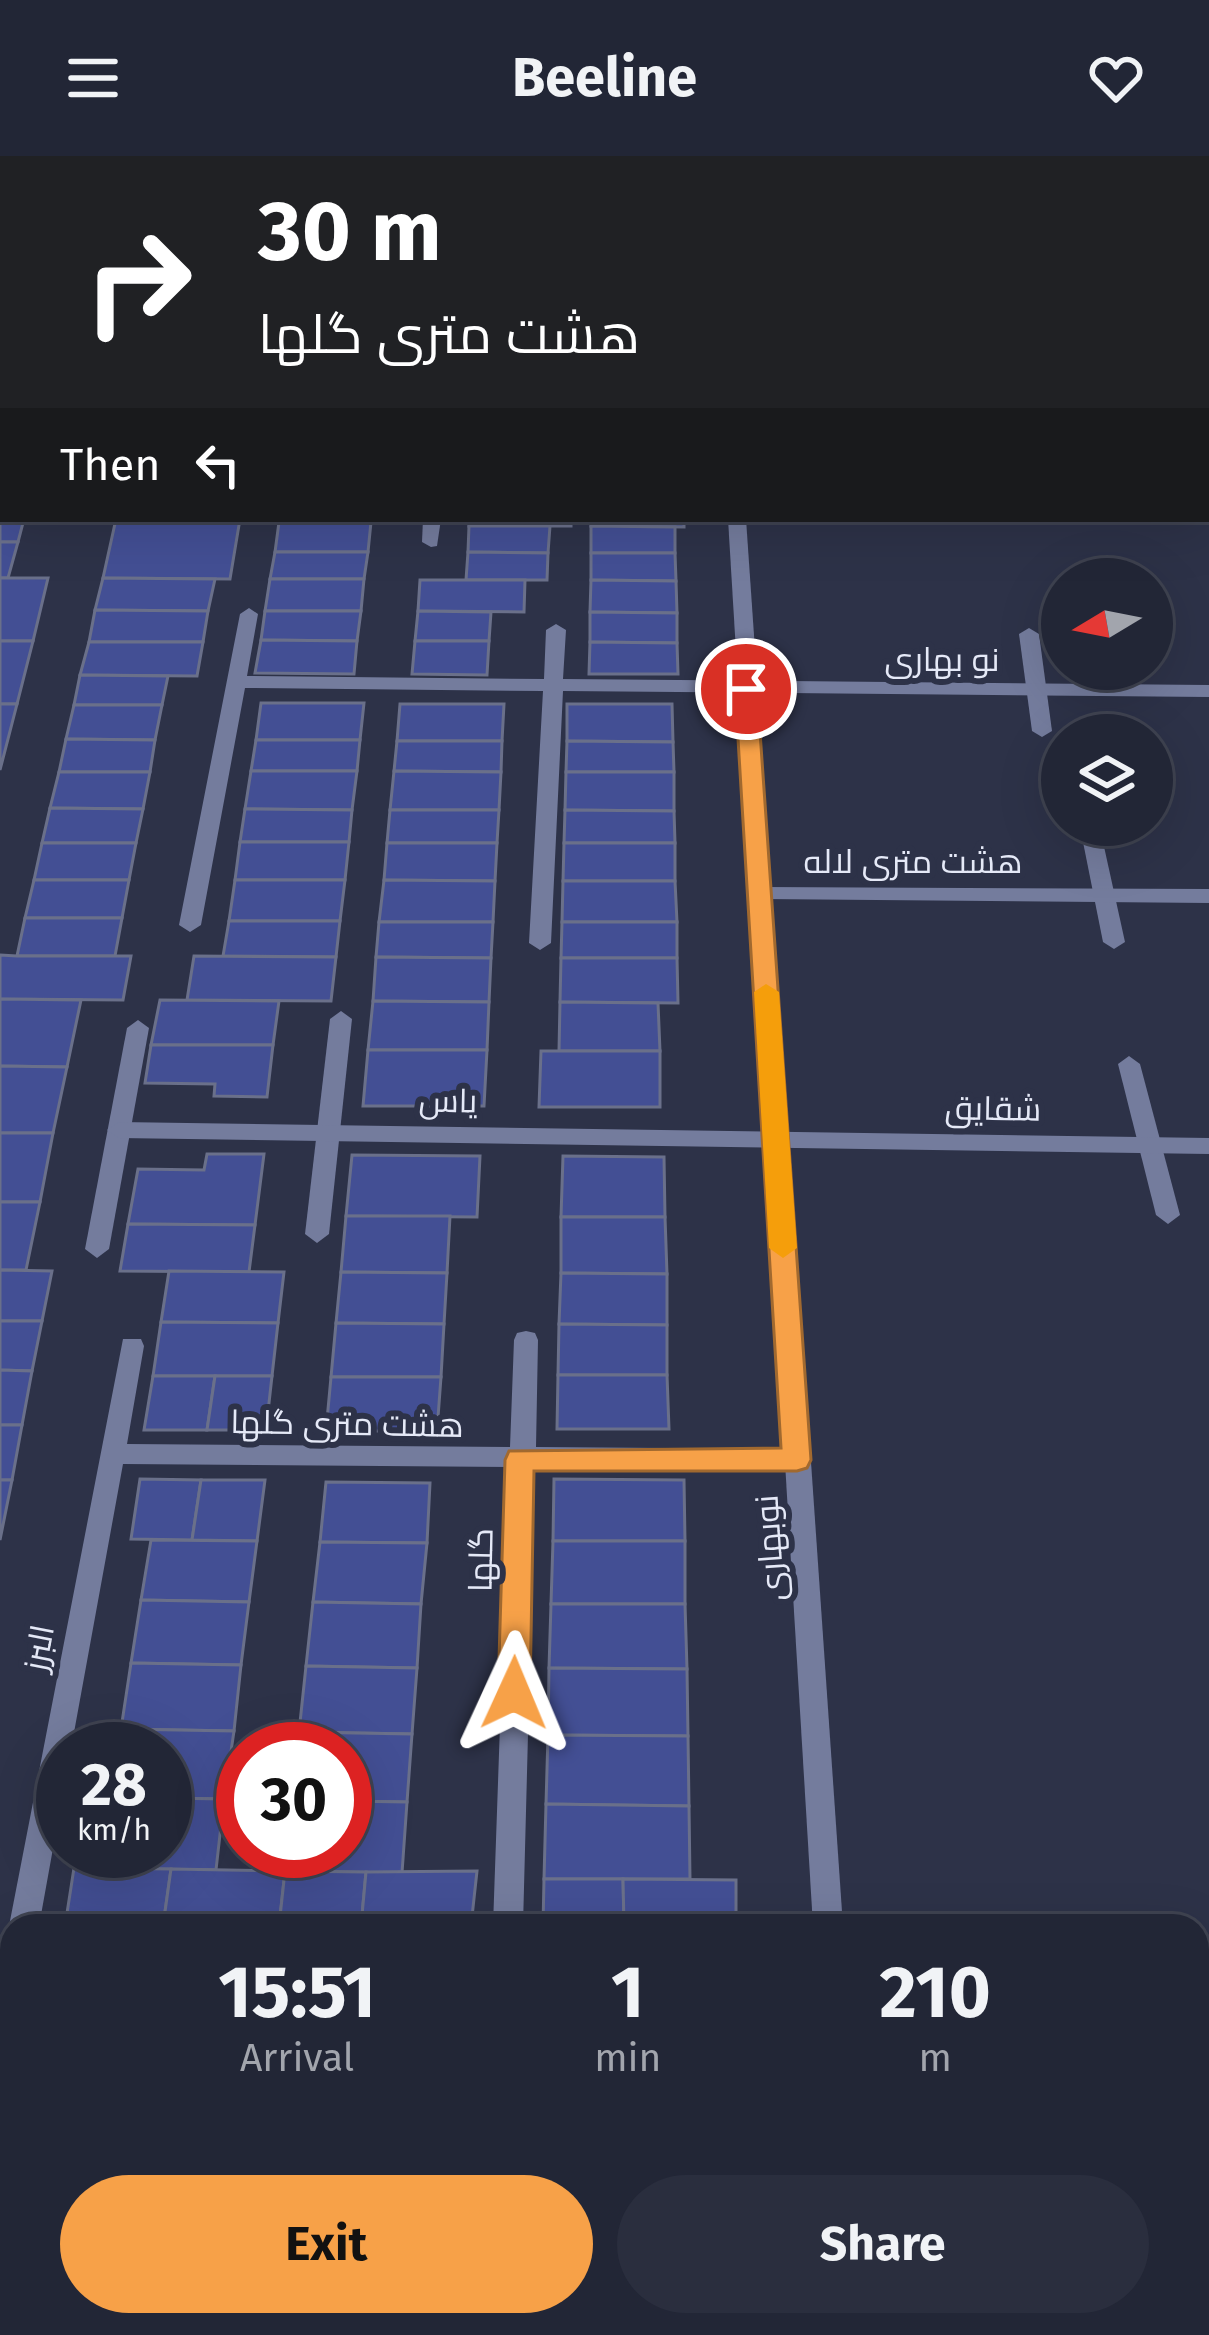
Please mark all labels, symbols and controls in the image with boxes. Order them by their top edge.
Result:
icon: menu [60,45,126,111]
icon: heart [1083,45,1149,111]
text: Beeline [512,46,697,110]
text: 30 m [258,181,442,282]
icon: right [60,204,216,360]
text: هشت متری گلها [258,303,640,367]
icon: left [185,432,251,498]
text: Then [60,438,161,492]
north arrow [1041,558,1173,690]
map controls [1041,558,1173,846]
pin [695,638,797,740]
street label: نو بهاری [884,640,1000,680]
icon: arrive [713,656,779,722]
button: layers [1041,714,1173,846]
street label: هشت متری لاله [804,842,1022,882]
street label: یاس [418,1080,478,1122]
street label: شقایق [944,1088,1042,1130]
street label: هشت متری گلها [230,1402,464,1446]
street label: نوبهاری [746,1494,794,1602]
street label: گلها [460,1528,502,1592]
street label: البرز [15,1621,63,1676]
position arrow [451,1630,577,1756]
speed limit sign: 30 [216,1722,372,1878]
text: 28 [81,1749,147,1821]
text: km/h [77,1812,151,1848]
text: 15:51 [218,1950,376,2036]
text: 1 [611,1950,644,2036]
text: 210 [880,1950,991,2036]
text: Arrival [240,2035,354,2081]
text: min [594,2035,661,2081]
text: m [918,2035,952,2081]
button: Exit [60,2175,593,2313]
button: Share [617,2175,1149,2313]

